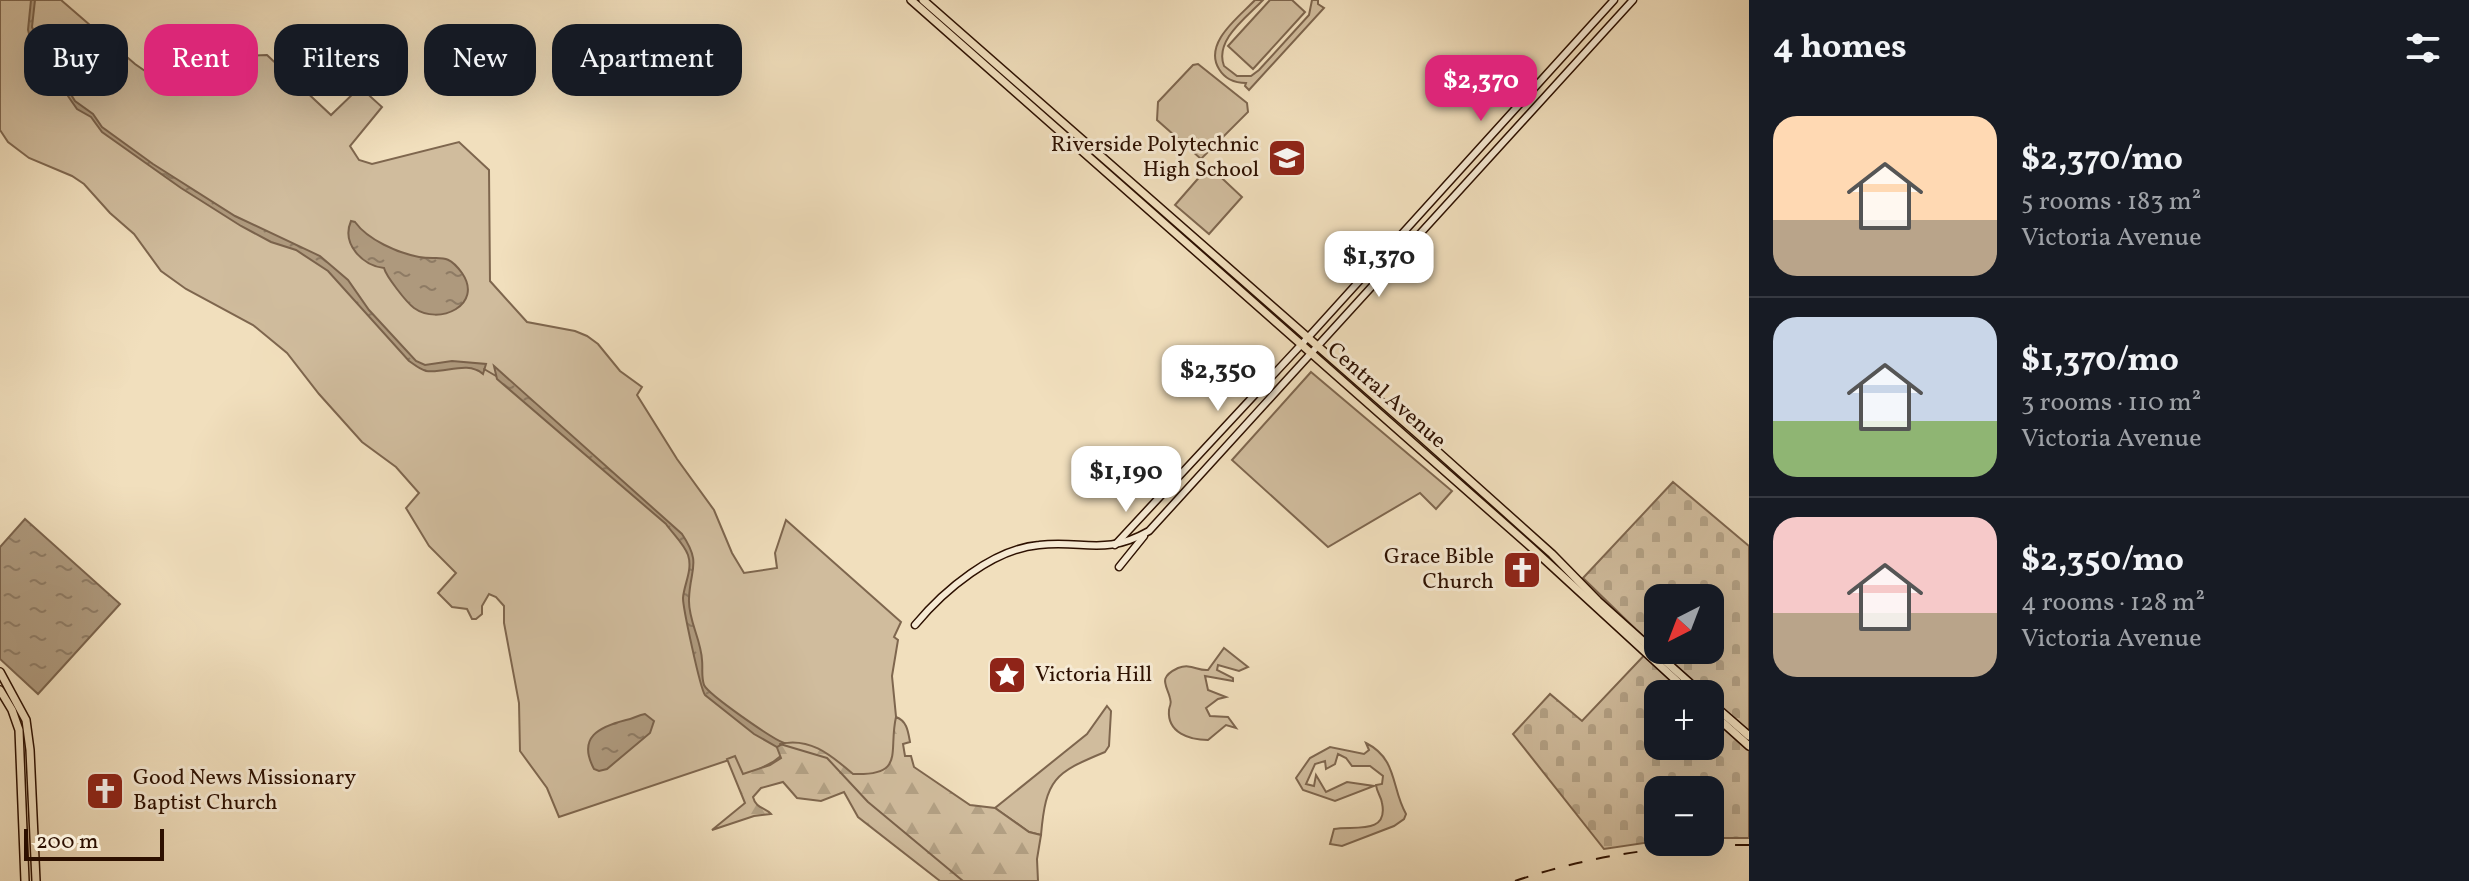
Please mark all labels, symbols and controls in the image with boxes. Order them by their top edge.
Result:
chip: Buy [24,24,128,96]
chip: Rent [144,24,258,96]
chip: Filters [274,24,408,96]
chip: New [424,24,536,96]
chip: Apartment [552,24,742,96]
text: 4 homes [1773,25,1907,72]
icon: filters [2401,26,2445,70]
pin: $2,370 [1416,55,1546,123]
text: $2,370 [1443,63,1519,99]
place label: Riverside Polytechnic High School [1051,130,1259,186]
school or university icon: Riverside Polytechnic High School [1266,137,1308,179]
text: $2,370/mo [2021,137,2183,184]
icon: home [1837,148,1933,244]
text: 5 rooms · 183 m² [2021,184,2201,220]
text: Victoria Avenue [2021,220,2202,256]
pin: $1,370 [1314,231,1444,299]
text: $1,370 [1343,239,1415,275]
street label: Central Avenue [1320,336,1452,456]
text: $1,370/mo [2021,338,2179,385]
pin: $2,350 [1153,345,1283,413]
icon: home [1837,349,1933,445]
text: $2,350 [1180,353,1256,389]
text: 3 rooms · 110 m² [2021,385,2201,421]
text: Victoria Avenue [2021,421,2202,457]
pin: $1,190 [1061,446,1191,514]
text: $1,190 [1089,454,1163,490]
text: $2,350/mo [2021,538,2184,585]
place label: Grace Bible Church [1384,542,1494,598]
church icon: Grace Bible Church [1501,549,1543,591]
icon: home [1837,549,1933,645]
north arrow [1644,584,1724,664]
map controls [1644,584,1724,856]
text: 4 rooms · 128 m² [2021,585,2205,621]
text: Victoria Avenue [2021,621,2202,657]
place icon: Victoria Hill [986,654,1028,696]
place label: Victoria Hill [1035,660,1152,691]
button: + [1644,680,1724,760]
place label: Good News Missionary Baptist Church [133,763,356,819]
church icon: Good News Missionary Baptist Church [84,770,126,812]
button: − [1644,776,1724,856]
scale bar [24,825,164,861]
text: 200 m [36,827,98,858]

